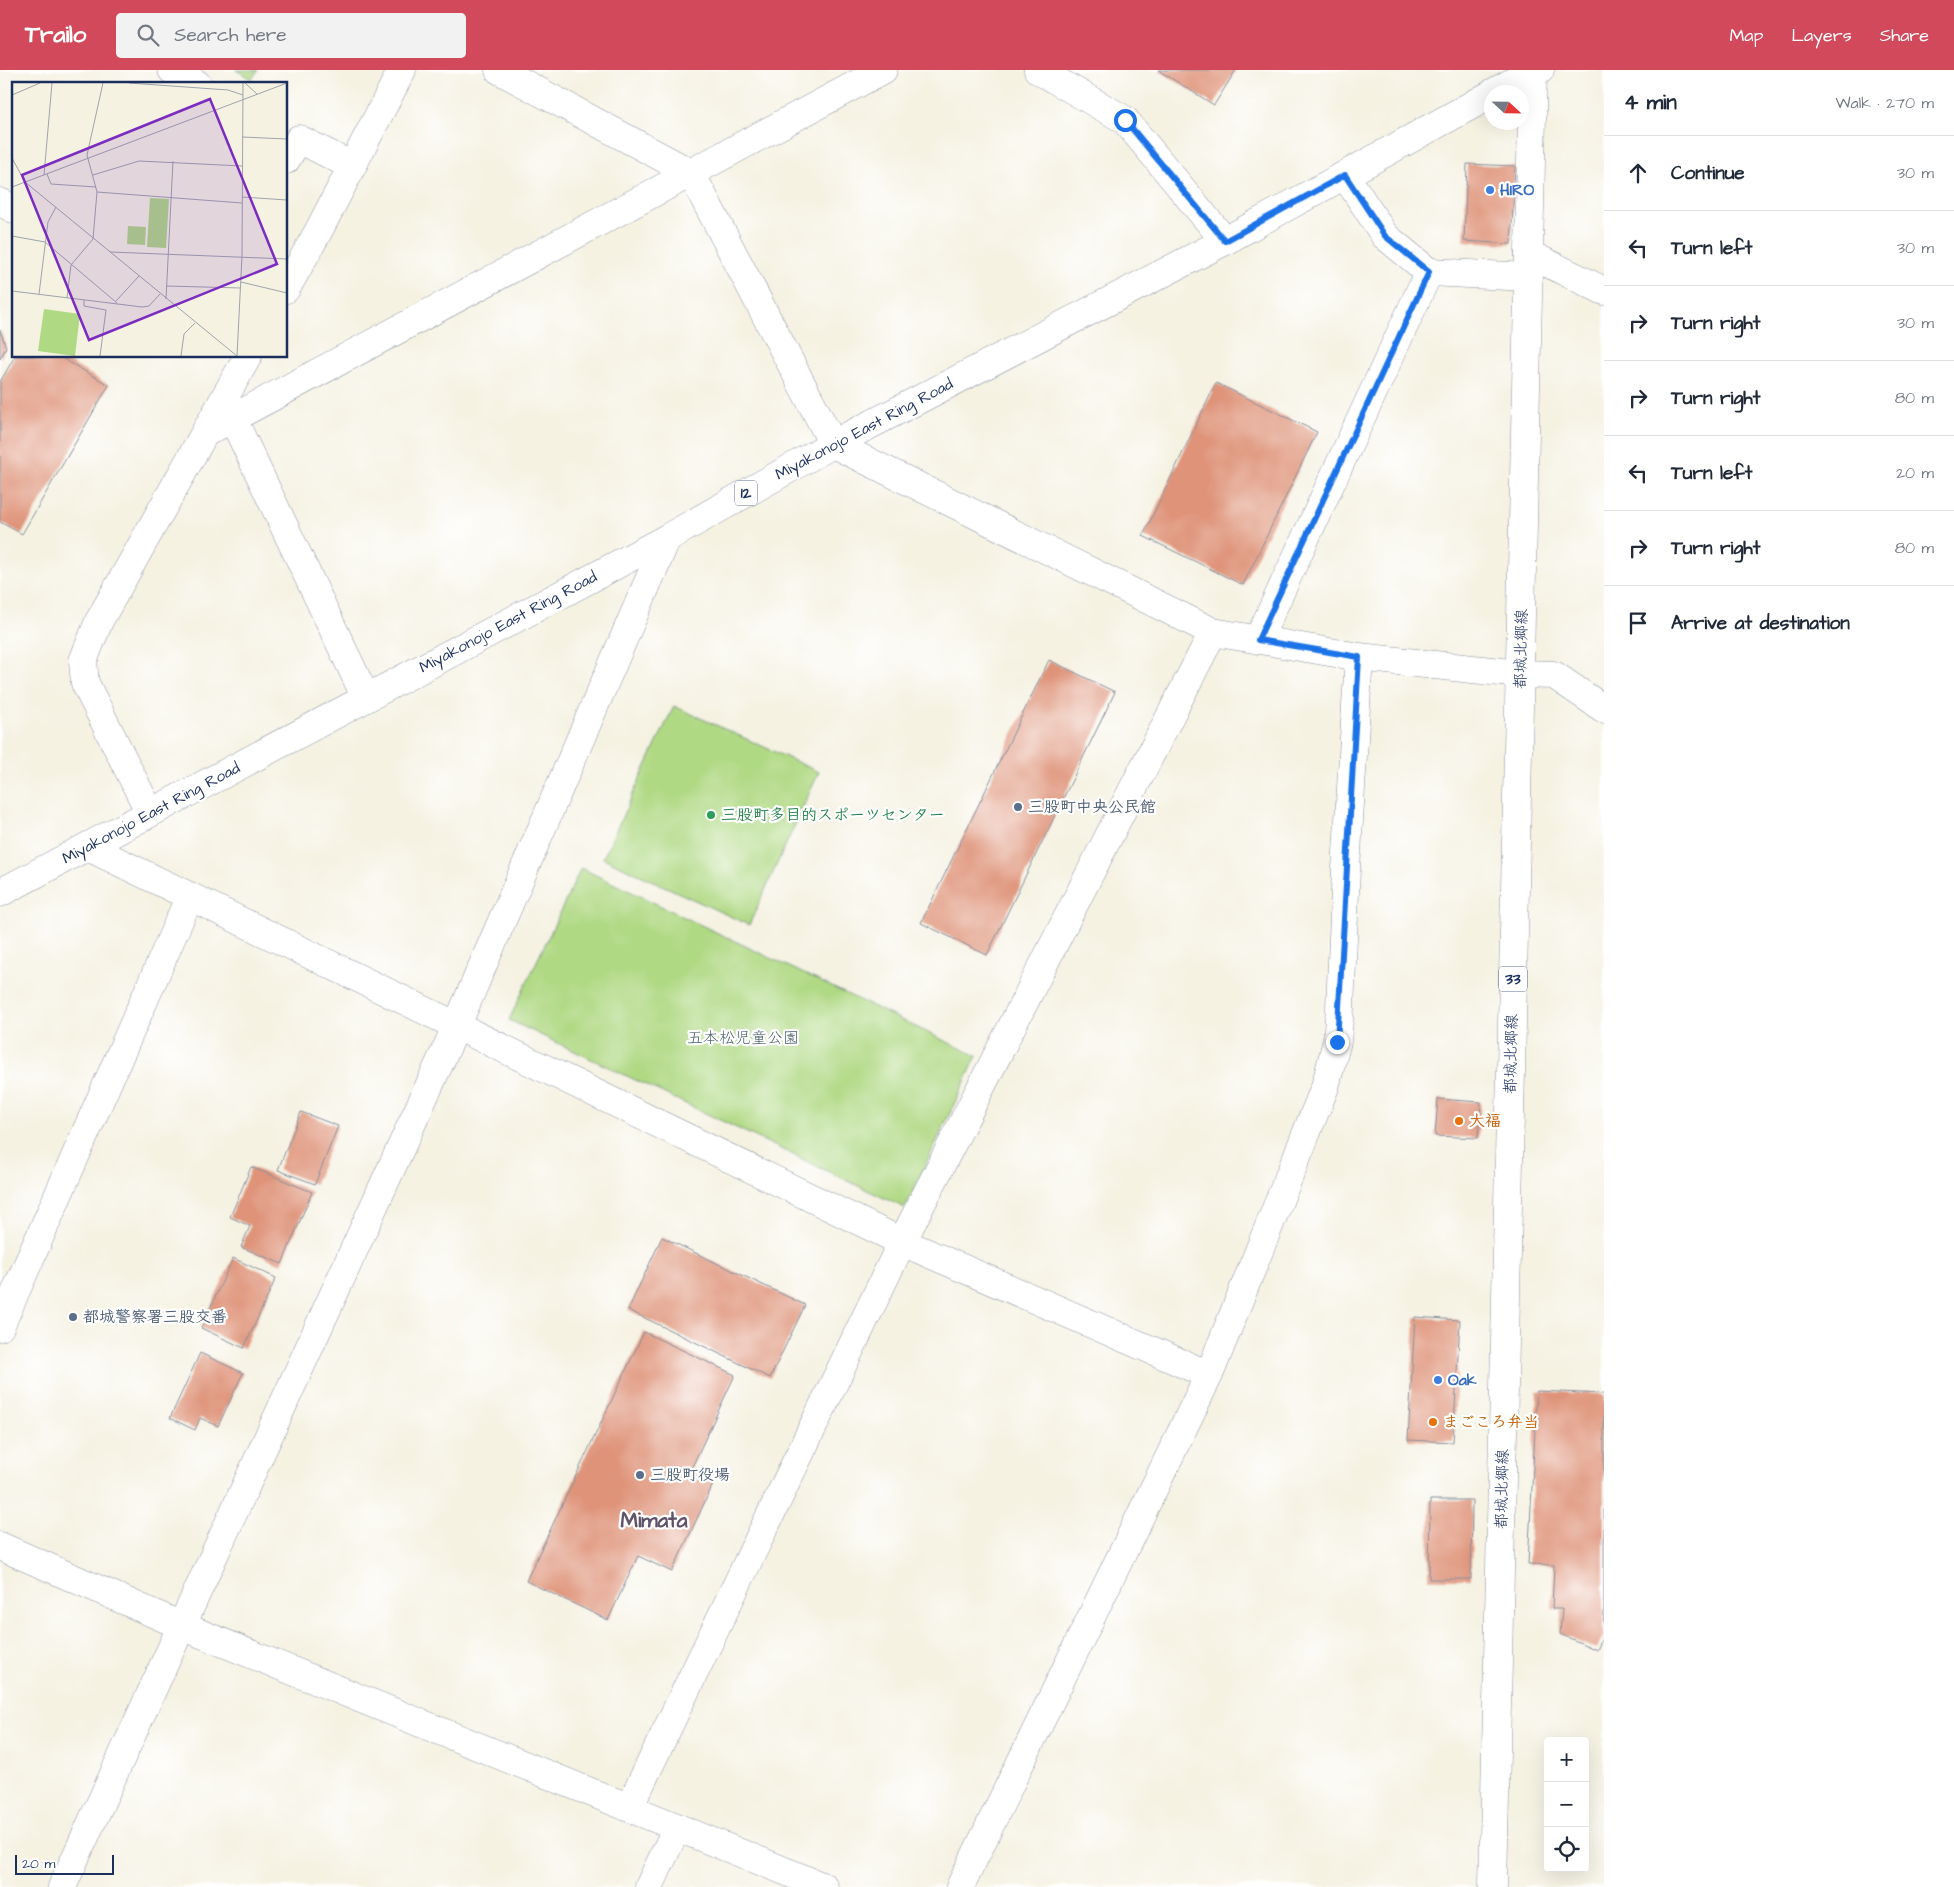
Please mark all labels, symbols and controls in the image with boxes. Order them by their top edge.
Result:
search box [116,13,466,58]
text: Trailo [25,18,86,52]
icon: search [134,21,162,49]
text: Search here [174,22,286,49]
text: Map [1729,23,1763,48]
text: Layers [1791,23,1852,48]
text: Share [1880,23,1929,48]
inset map [12,82,288,358]
north arrow [1484,85,1529,130]
text: 4 min [1624,88,1677,117]
text: Walk · 270 m [1835,92,1934,114]
route start [1114,109,1137,132]
icon: ahead [1624,159,1652,187]
text: Continue [1671,160,1745,187]
text: 30 m [1897,162,1934,184]
place label: HIRO [1500,179,1535,201]
marker: HIRO [1484,184,1496,196]
icon: left [1624,234,1652,262]
text: Turn left [1671,235,1752,262]
text: 30 m [1897,237,1934,259]
icon: right [1624,309,1652,337]
text: Turn right [1671,310,1760,337]
text: 30 m [1897,312,1934,334]
street label: Miyakonojo East Ring Road [771,373,957,486]
icon: right [1624,384,1652,412]
text: Turn right [1671,385,1760,412]
text: 80 m [1895,387,1934,409]
icon: left [1624,459,1652,487]
text: Turn left [1671,460,1752,487]
text: 20 m [1896,462,1934,484]
road number: 12 [735,480,757,506]
icon: right [1624,534,1652,562]
text: Turn right [1671,535,1760,562]
text: 80 m [1895,537,1934,559]
street label: Miyakonojo East Ring Road [415,566,601,679]
street label: 都城北郷線 [1509,609,1533,689]
icon: arrive [1624,609,1652,637]
text: Arrive at destination [1671,610,1850,637]
street label: Miyakonojo East Ring Road [58,757,244,870]
place label: 三股町中央公民館 [1028,796,1156,818]
marker: 三股町中央公民館 [1012,801,1024,813]
place label: 三股町多目的スポーツセンター [721,804,945,826]
marker: 三股町多目的スポーツセンター [705,809,717,821]
road number: 33 [1499,966,1527,992]
street label: 都城北郷線 [1499,1014,1523,1094]
park label: 五本松児童公園 [687,1027,799,1049]
route end [1326,1031,1349,1054]
place label: 大福 [1469,1110,1501,1132]
marker: 大福 [1453,1115,1465,1127]
place label: 都城警察署三股交番 [83,1306,227,1328]
marker: 都城警察署三股交番 [67,1311,79,1323]
place label: Oak [1448,1369,1477,1391]
marker: Oak [1432,1374,1444,1386]
place label: まごころ弁当 [1443,1411,1539,1433]
marker: まごころ弁当 [1427,1416,1439,1428]
street label: 都城北郷線 [1490,1449,1514,1529]
place label: 三股町役場 [650,1464,730,1486]
marker: 三股町役場 [634,1469,646,1481]
district label: Mimata [621,1506,688,1535]
map controls [1544,1737,1589,1872]
button: + [1544,1737,1589,1782]
button: − [1544,1782,1589,1827]
button: locate [1544,1827,1589,1872]
scale bar [15,1852,114,1875]
text: 20 m [22,1854,55,1874]

